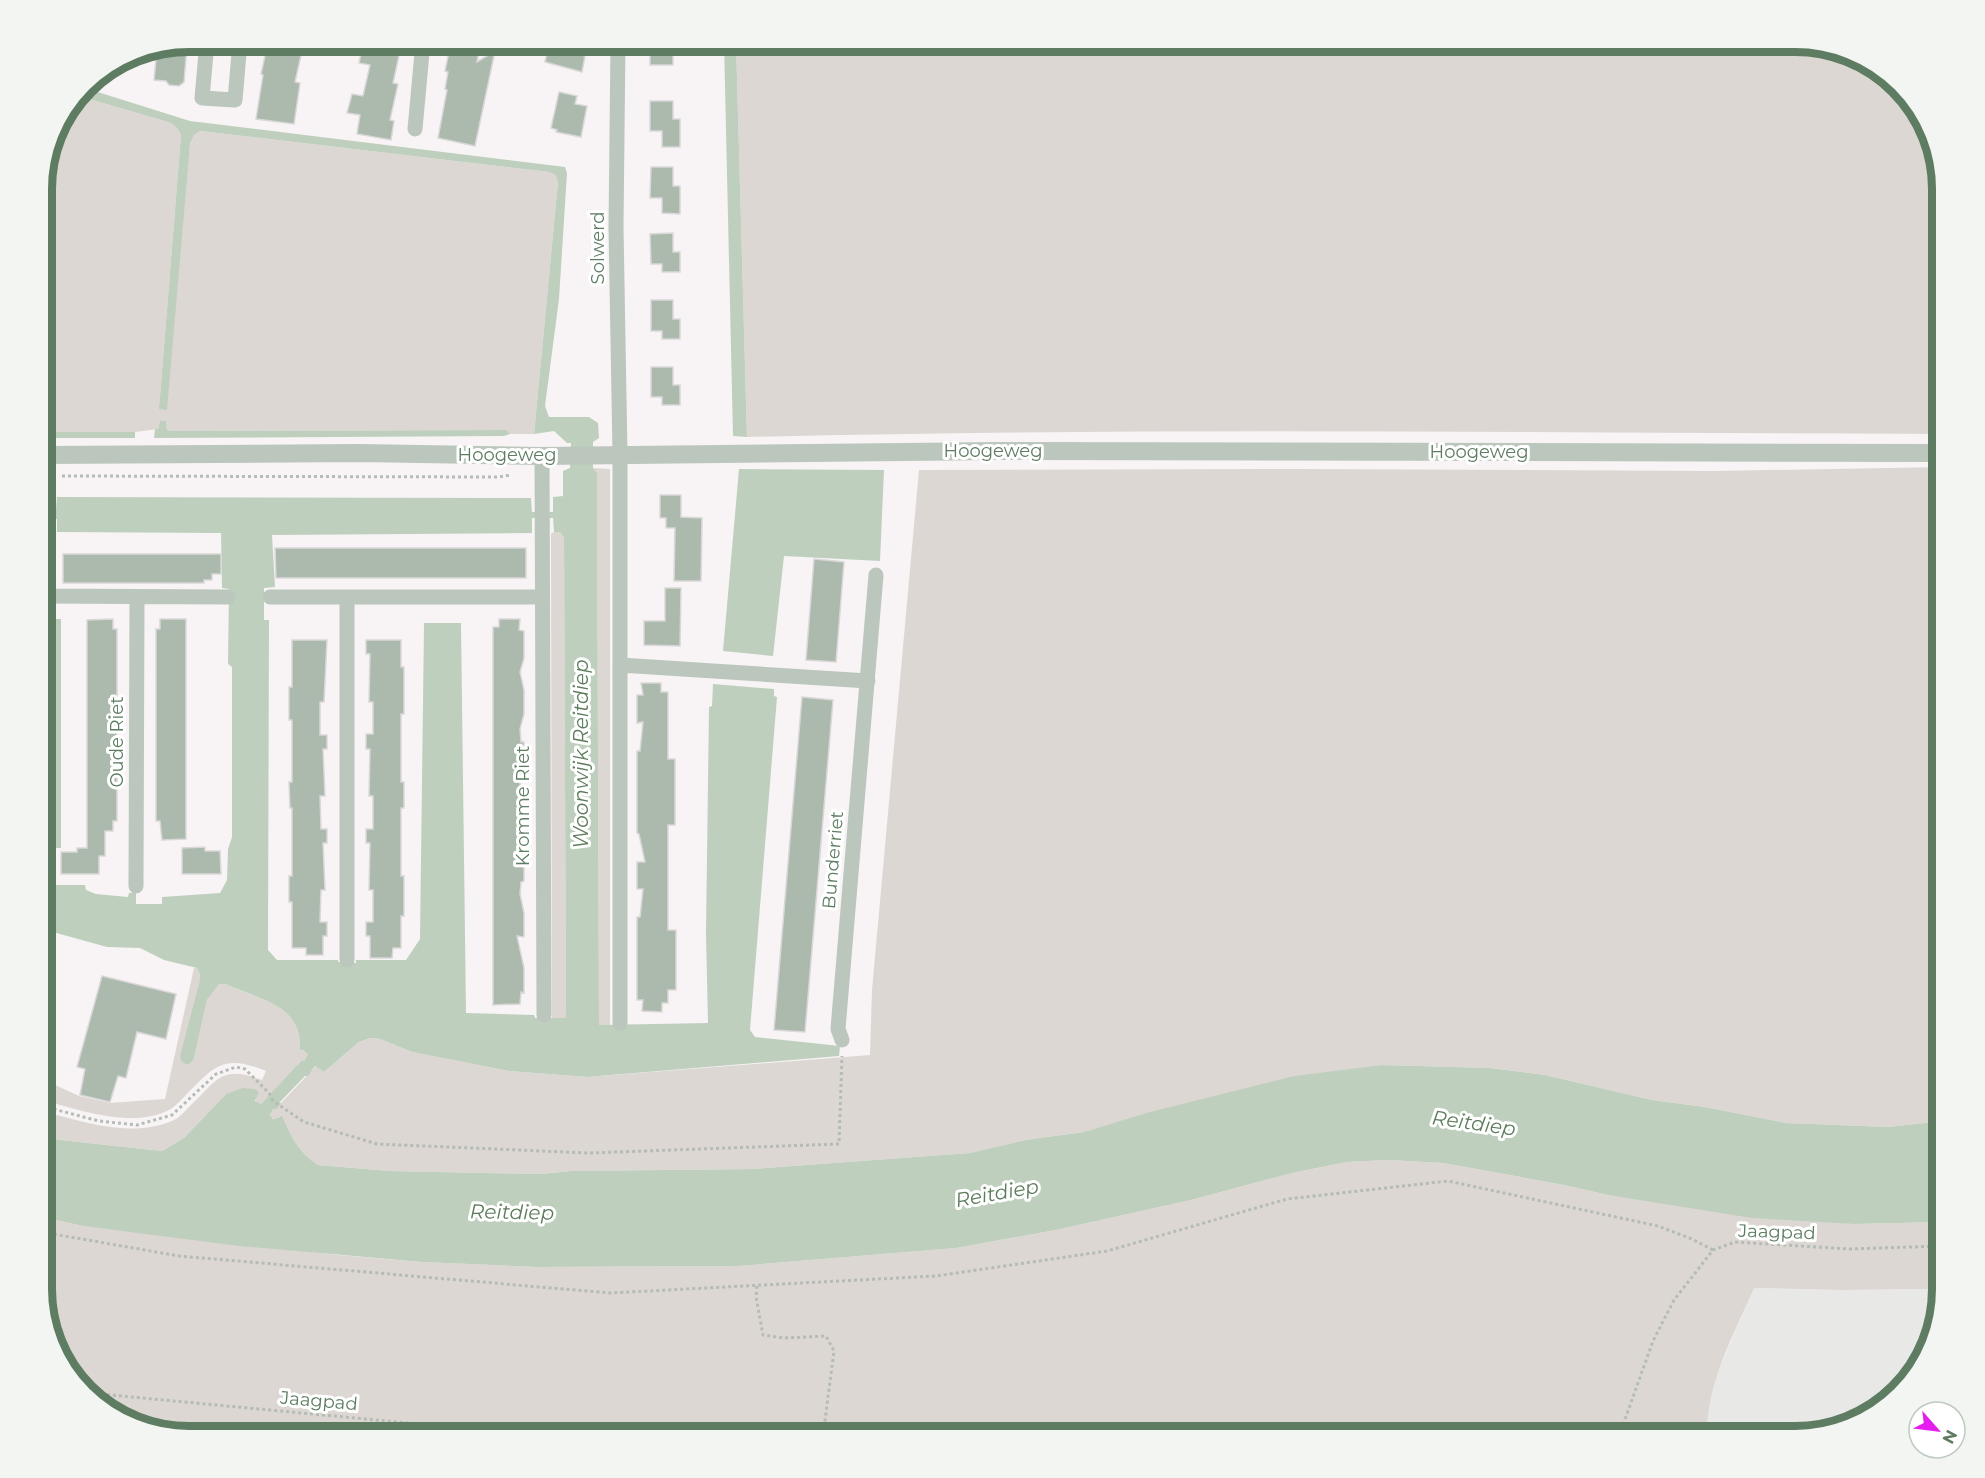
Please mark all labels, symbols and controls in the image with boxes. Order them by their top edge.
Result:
street label: Solwerd [587,212,609,284]
street label: Hoogeweg [944,440,1042,462]
street label: Hoogeweg [1430,441,1528,463]
street label: Hoogeweg [458,444,556,466]
water label: Woonwijk Reitdiep [569,660,593,848]
street label: Oude Riet [106,696,128,788]
street label: Kromme Riet [512,746,534,866]
street label: Bunderriet [818,810,848,910]
water label: Reitdiep [1431,1105,1517,1141]
water label: Reitdiep [953,1174,1041,1212]
water label: Reitdiep [470,1199,554,1225]
street label: Jaagpad [1737,1220,1816,1244]
street label: Jaagpad [278,1387,359,1415]
north arrow [1907,1400,1967,1460]
text: N [1938,1427,1961,1447]

